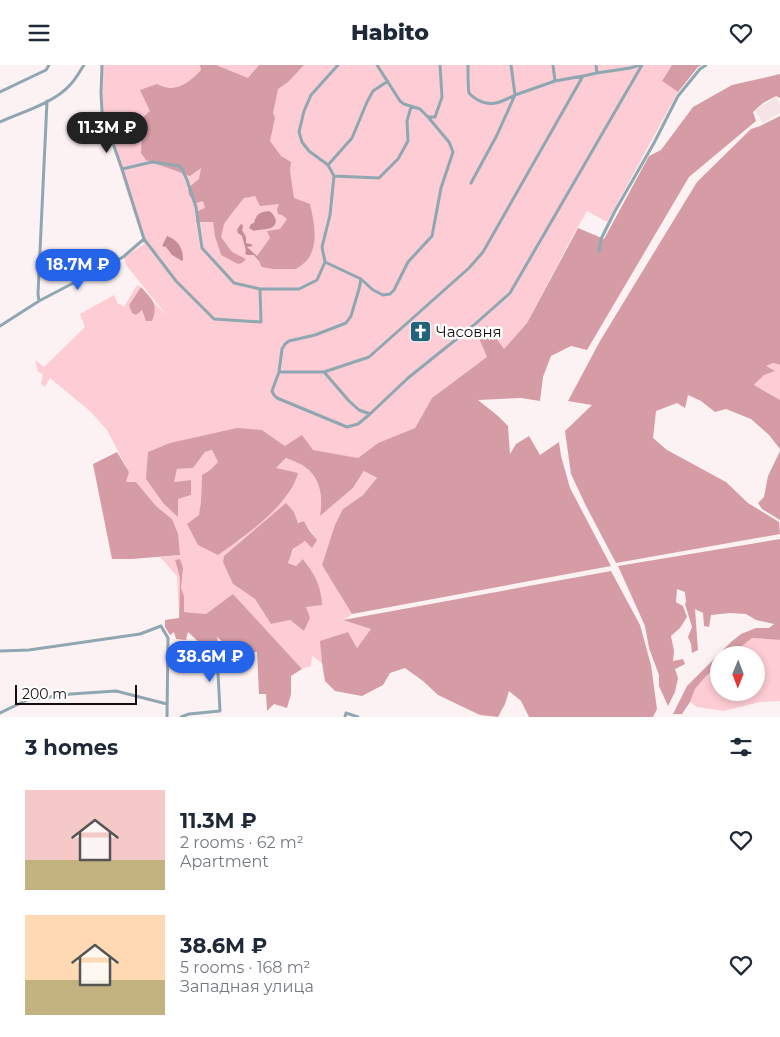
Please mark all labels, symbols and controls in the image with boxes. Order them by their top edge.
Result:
icon: menu [25,19,53,47]
text: Habito [351,19,429,46]
icon: heart [727,19,755,47]
pin: 11.3M ₽ [61,111,153,154]
text: 11.3M ₽ [78,118,136,137]
pin: 18.7M ₽ [32,249,124,291]
text: 18.7M ₽ [46,255,110,274]
church icon: Часовня [408,320,432,344]
place label: Часовня [436,322,502,341]
pin: 38.6M ₽ [164,641,256,683]
north arrow [710,646,765,701]
map controls [710,646,765,701]
text: 38.6M ₽ [177,647,243,666]
scale bar [15,682,138,705]
text: 200 m [22,685,67,703]
icon: filters [727,733,755,761]
text: 3 homes [25,735,118,760]
text: 11.3M ₽ [180,808,257,833]
icon: home [65,810,125,870]
icon: heart [727,826,755,854]
text: 2 rooms · 62 m² [180,833,304,852]
text: Apartment [180,852,269,871]
text: 38.6M ₽ [180,933,267,958]
icon: home [65,935,125,995]
icon: heart [727,951,755,979]
text: 5 rooms · 168 m² [180,958,311,977]
text: Западная улица [180,977,314,996]

